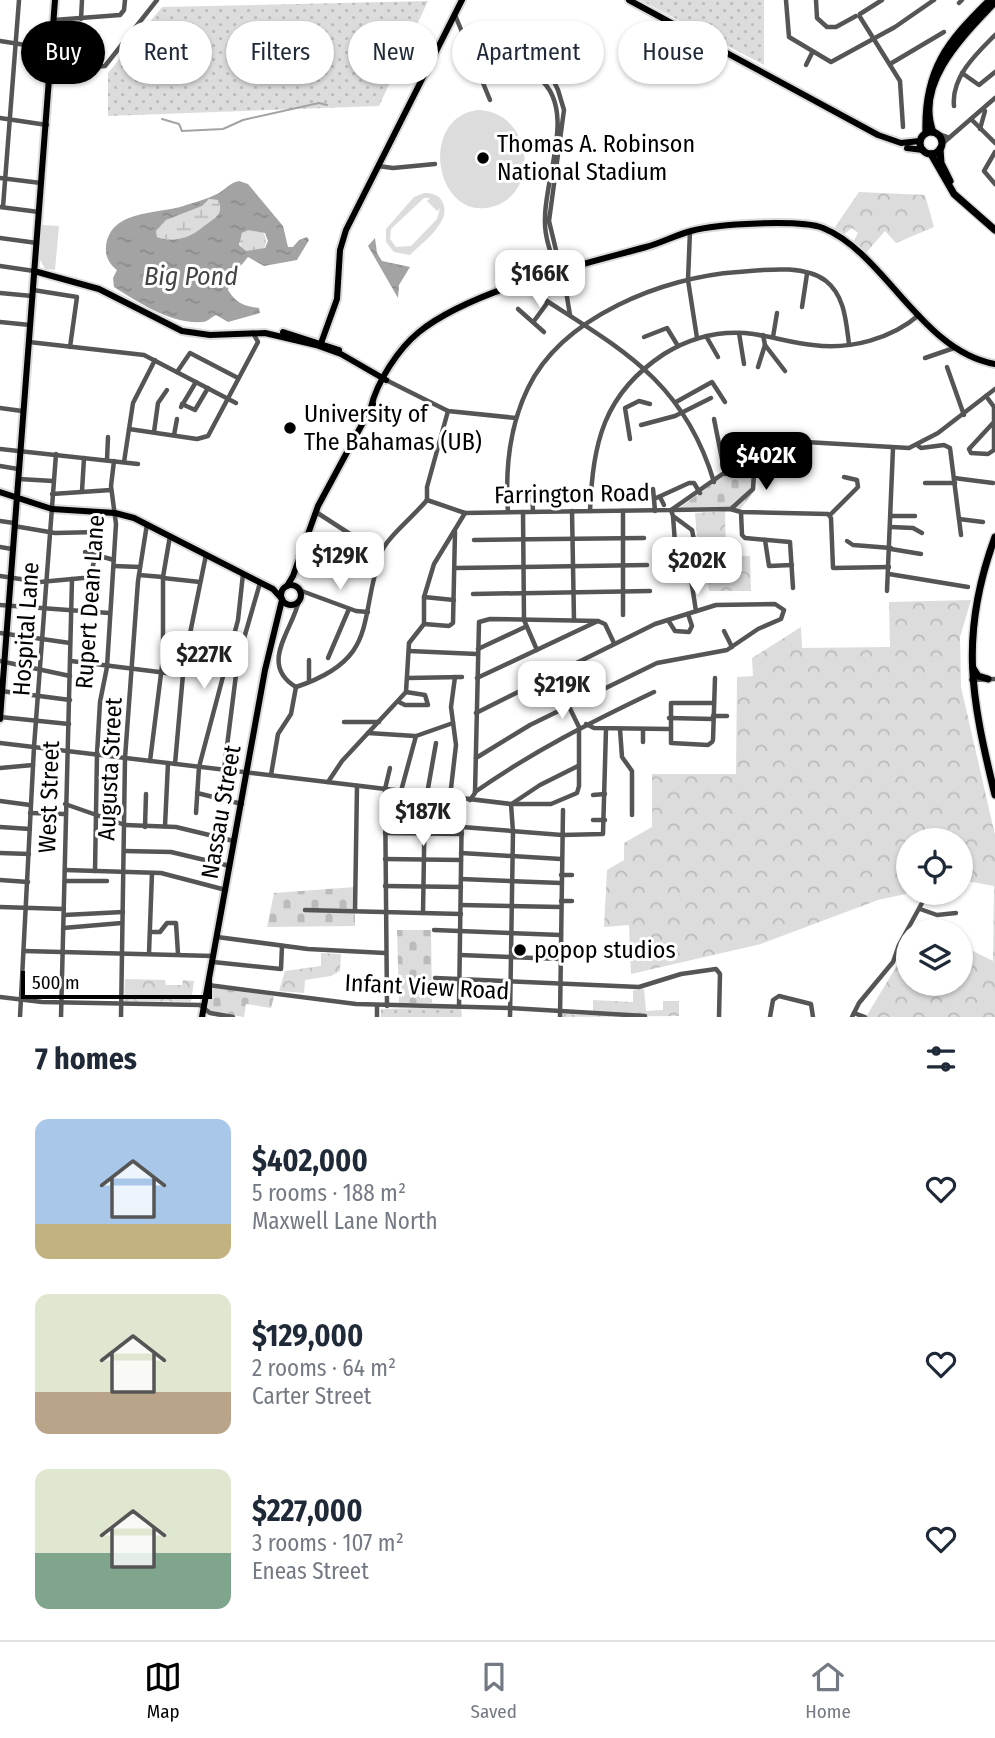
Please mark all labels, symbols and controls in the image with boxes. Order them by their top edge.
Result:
chip: Buy [21,21,105,84]
chip: Rent [119,21,212,84]
chip: Filters [226,21,334,84]
chip: New [348,21,438,84]
chip: Apartment [452,21,604,84]
chip: House [618,21,728,84]
place label: Thomas A. Robinson National Stadium [497,130,695,186]
marker: Thomas A. Robinson National Stadium [475,150,491,166]
pin: $166K [491,250,589,310]
text: $166K [511,259,569,287]
water label: Big Pond [144,261,238,292]
place label: University of The Bahamas (UB) [304,400,482,456]
marker: University of The Bahamas (UB) [282,420,298,436]
pin: $402K [717,433,815,492]
text: $402K [736,441,796,469]
street label: Farrington Road [494,479,650,509]
street label: Rupert Dean Lane [70,514,110,690]
pin: $129K [291,532,389,592]
pin: $202K [648,538,746,597]
text: $129K [312,541,368,569]
text: $202K [668,546,726,574]
street label: Hospital Lane [7,561,45,697]
pin: $227K [155,632,253,691]
text: $227K [176,640,232,668]
pin: $219K [513,662,611,721]
text: $219K [534,670,590,698]
street label: Augusta Street [92,697,128,841]
street label: West Street [33,740,65,854]
street label: Nassau Street [195,743,247,881]
pin: $187K [374,788,472,848]
text: $187K [395,797,451,825]
map controls [896,828,973,996]
button: locate [896,828,973,905]
button: layers [896,919,973,996]
place label: popop studios [534,936,676,964]
marker: popop studios [512,942,528,958]
scale bar [21,968,212,1000]
street label: Infant View Road [344,969,510,1005]
text: 500 m [32,971,80,994]
icon: filters [922,1040,960,1078]
text: 7 homes [35,1041,137,1077]
text: $402,000 [252,1143,368,1179]
icon: home [91,1147,175,1231]
icon: heart [922,1170,960,1208]
text: 5 rooms · 188 m² [252,1179,406,1207]
text: Maxwell Lane North [252,1207,438,1235]
text: $129,000 [252,1318,363,1354]
icon: home [91,1322,175,1406]
icon: heart [922,1345,960,1383]
text: 2 rooms · 64 m² [252,1354,396,1382]
text: Carter Street [252,1382,371,1410]
text: $227,000 [252,1493,363,1529]
icon: home [91,1497,175,1581]
icon: heart [922,1520,960,1558]
text: 3 rooms · 107 m² [252,1529,404,1557]
text: Eneas Street [252,1557,369,1585]
tab: Map [144,1658,182,1723]
tab: Saved [471,1658,517,1723]
tab: Home [805,1658,851,1723]

